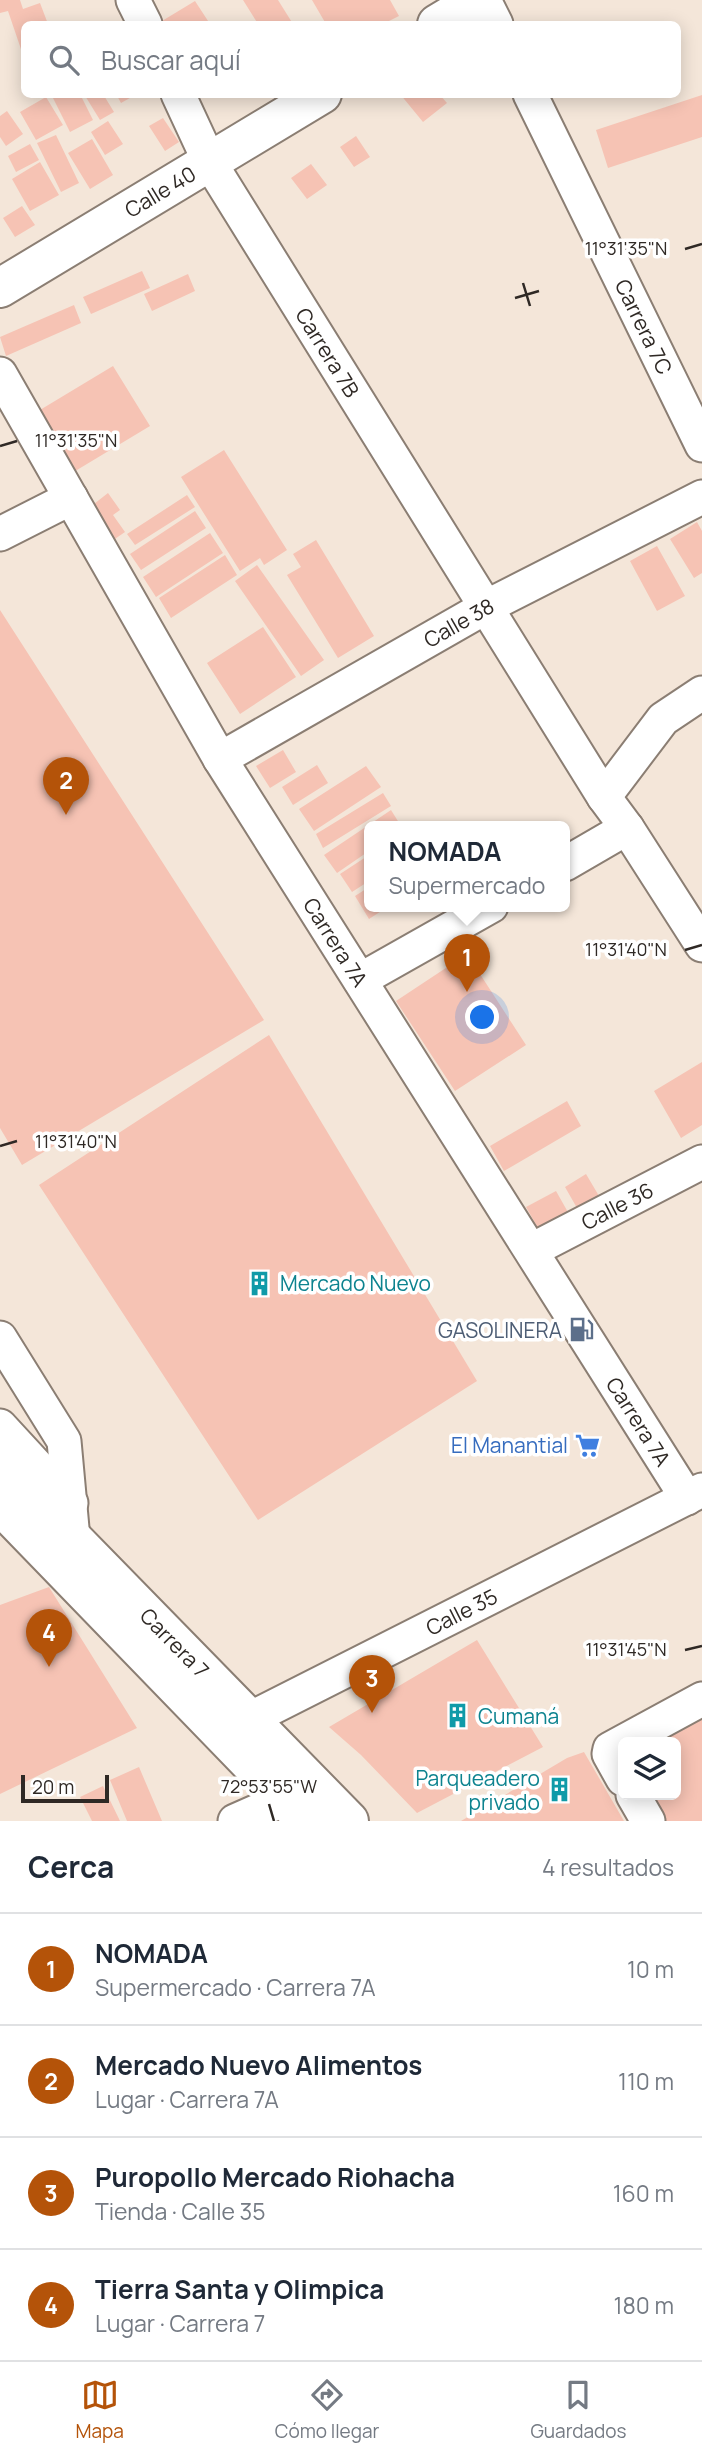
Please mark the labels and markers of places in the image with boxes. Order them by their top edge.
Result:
pin: 2 [43,757,89,815]
pin: 1 [444,934,490,992]
building icon: Mercado Nuevo [246,1269,274,1297]
place label: Mercado Nuevo [280,1269,431,1297]
place label: GASOLINERA [438,1316,562,1344]
fuel station icon: GASOLINERA [568,1316,596,1344]
place label: El Manantial [451,1431,568,1459]
supermarket icon: El Manantial [574,1431,602,1459]
pin: 4 [26,1609,72,1667]
pin: 3 [349,1655,395,1713]
building icon: Cumaná [444,1702,472,1730]
place label: Cumaná [478,1702,559,1730]
place label: Parqueadero privado [415,1764,540,1816]
building icon: Parqueadero privado [546,1776,574,1804]

